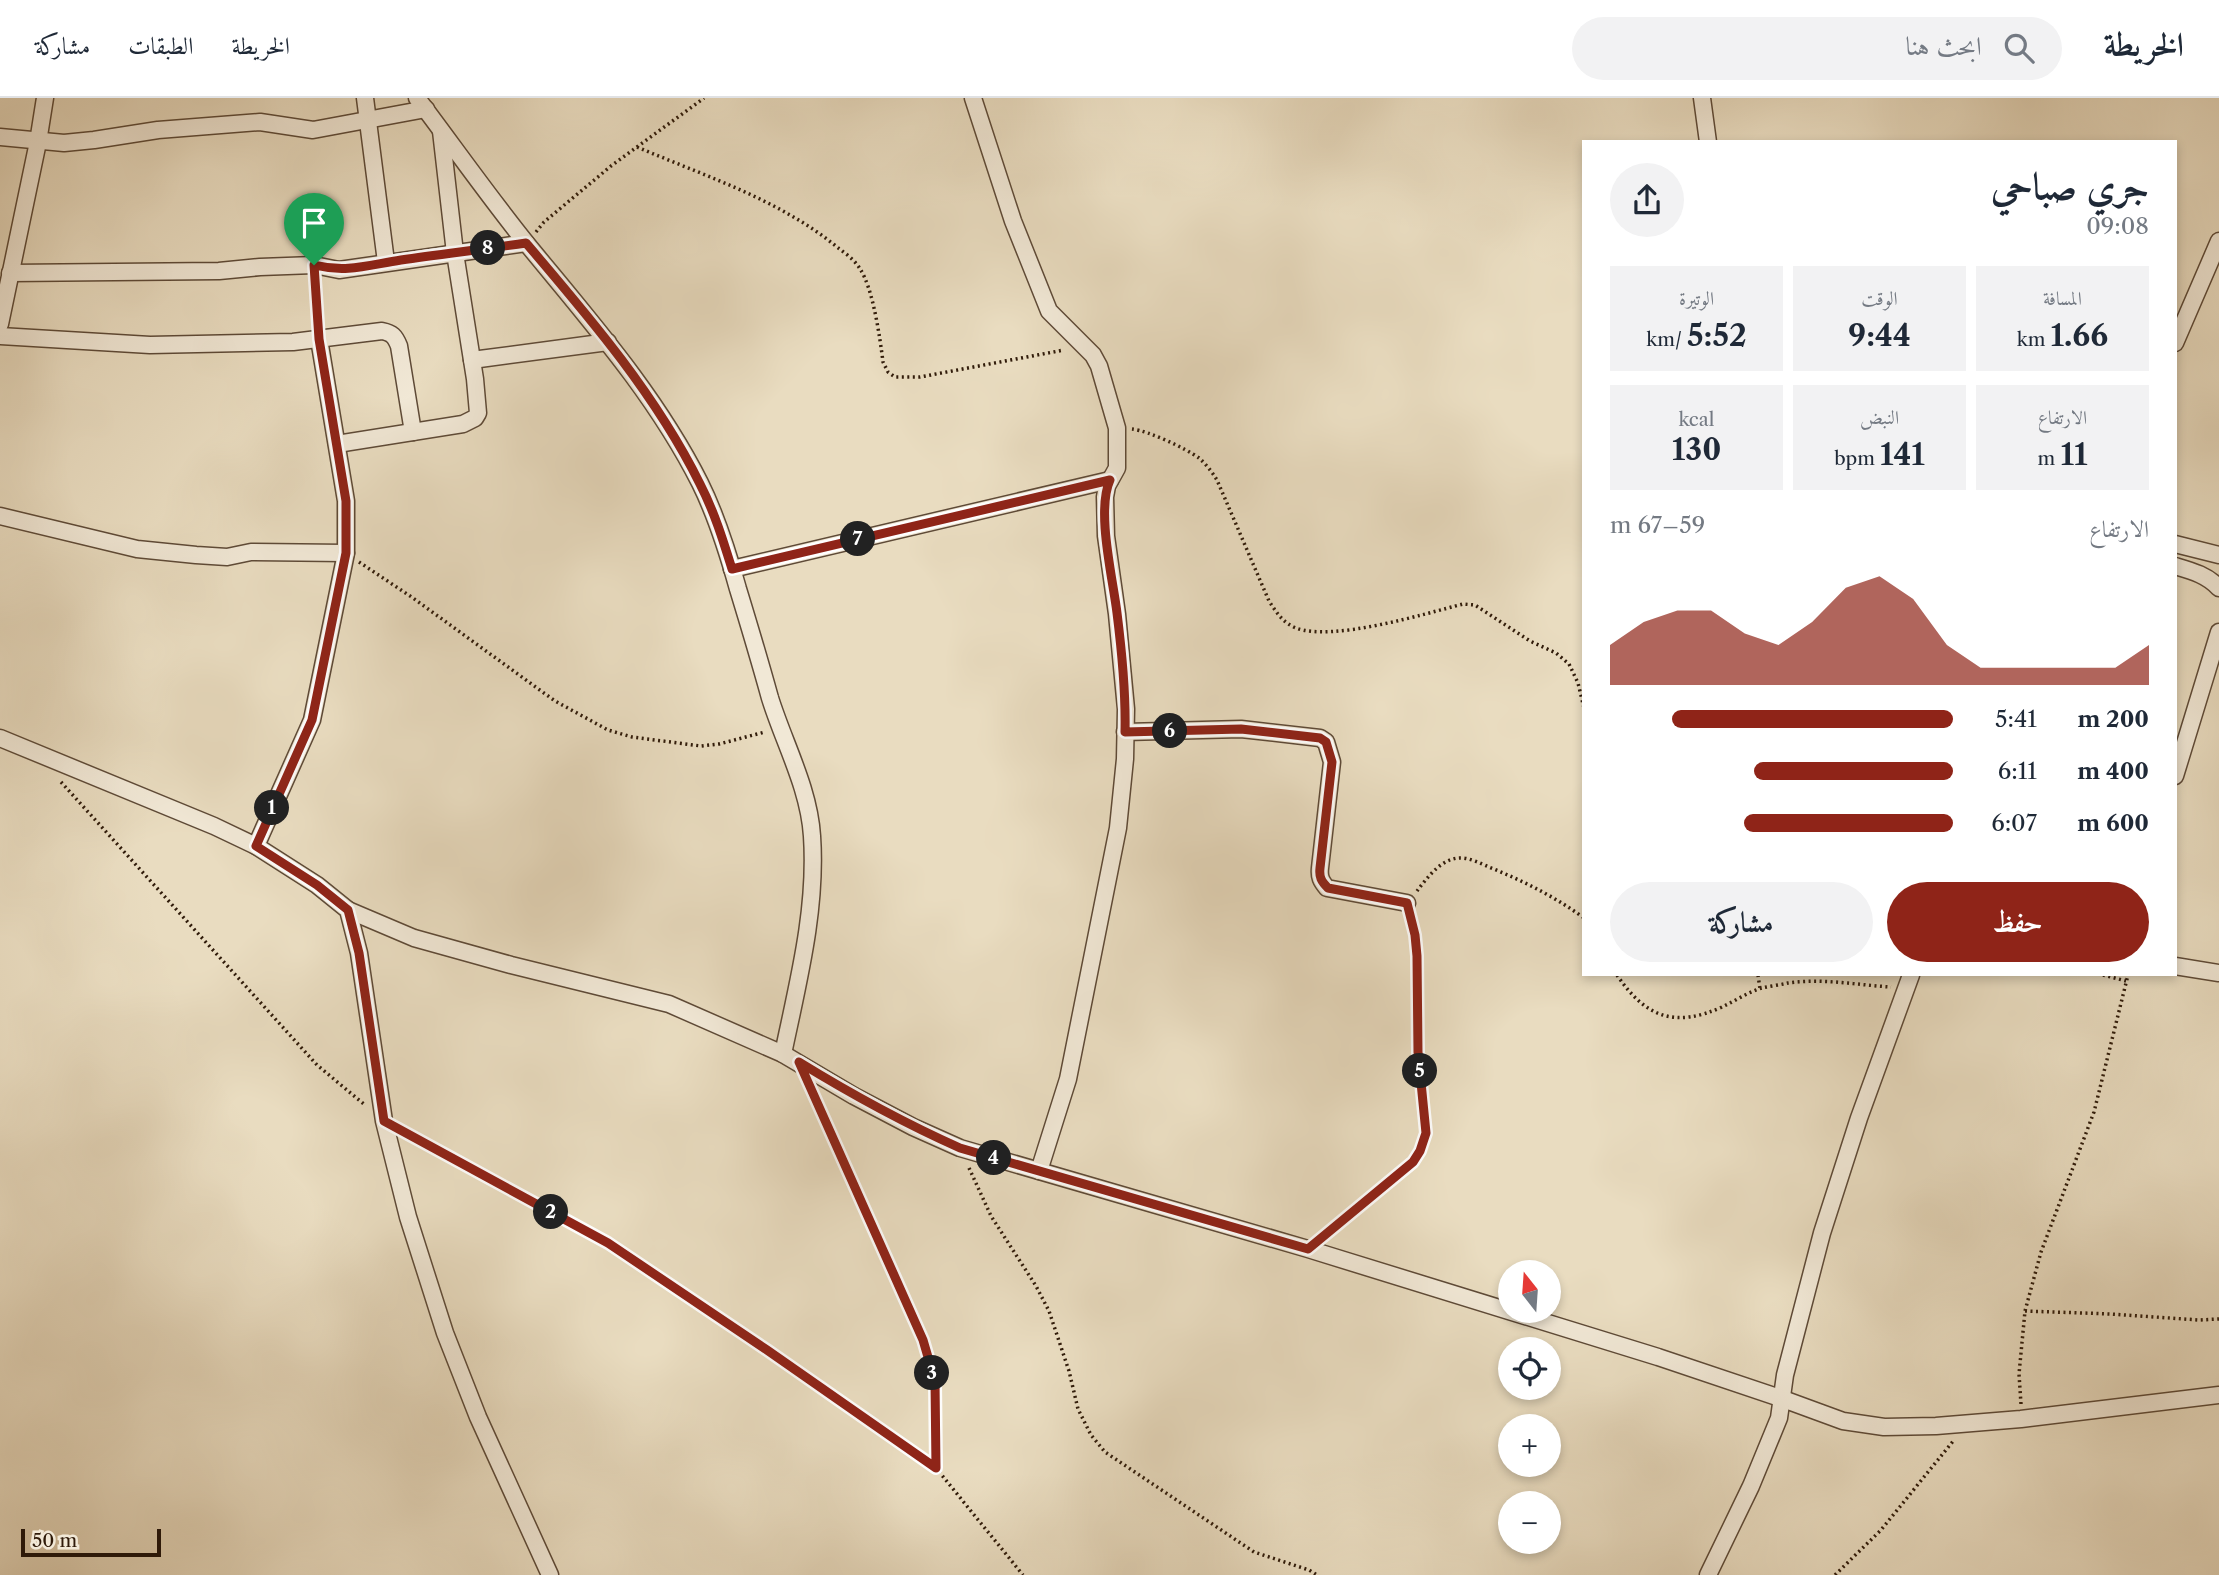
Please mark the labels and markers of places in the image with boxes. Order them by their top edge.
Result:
pin [284,193,344,265]
pin: 8 [470,230,505,266]
pin: 7 [840,522,876,556]
pin: 6 [1152,714,1188,748]
pin: 1 [254,790,290,826]
pin: 5 [1402,1054,1438,1088]
pin: 4 [976,1140,1012,1176]
pin: 2 [534,1194,568,1230]
pin: 3 [914,1356,950,1390]

